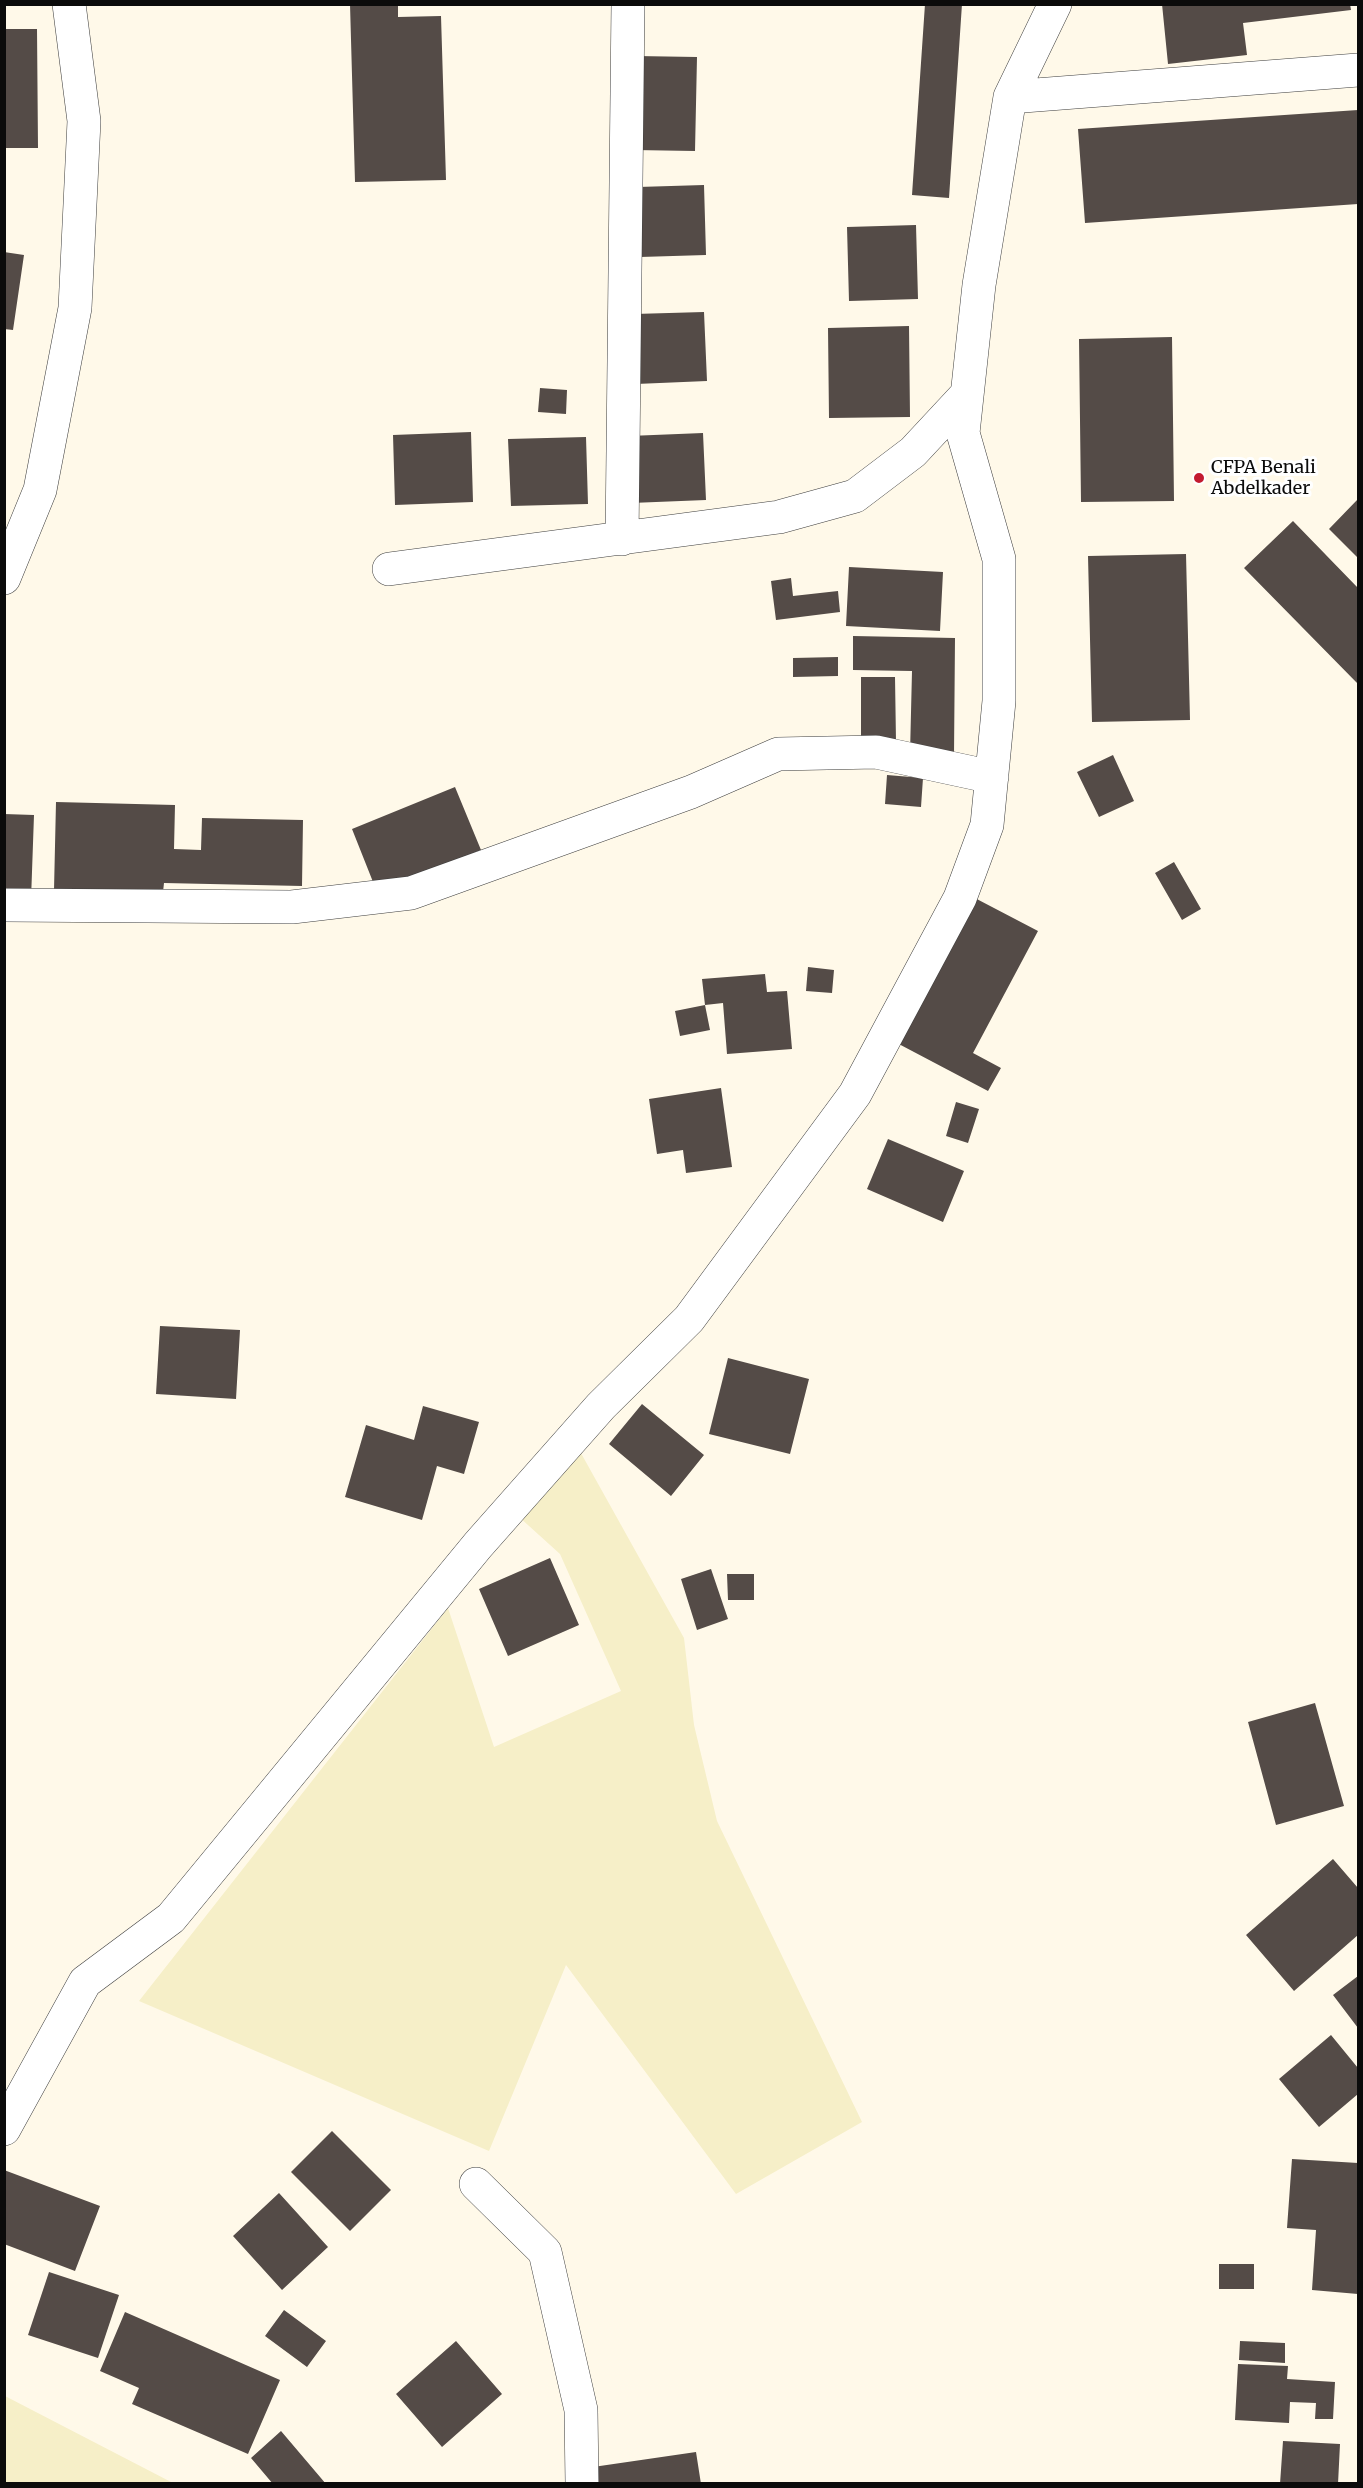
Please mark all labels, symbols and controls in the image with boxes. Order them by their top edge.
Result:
place label: CFPA Benali Abdelkader [1211,457,1316,500]
marker: CFPA Benali Abdelkader [1192,471,1206,485]

